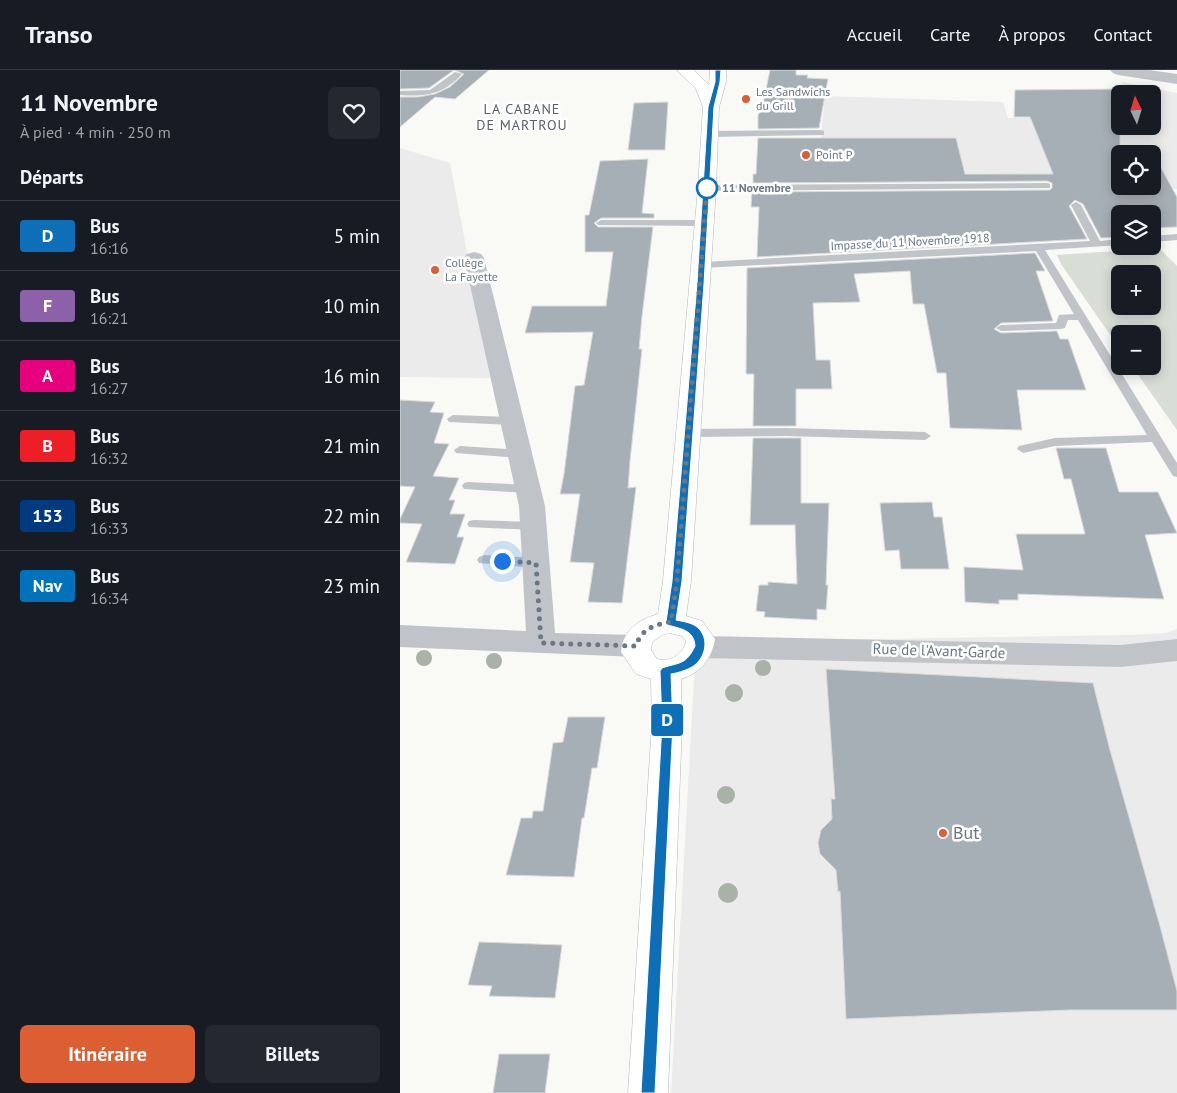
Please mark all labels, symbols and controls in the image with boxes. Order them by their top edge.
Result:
text: Transo [25,19,93,50]
text: Accueil [847,23,902,46]
text: Carte [930,23,971,46]
text: À propos [999,23,1066,46]
text: Contact [1094,23,1152,46]
place label: Les Sandwichs du Grill [756,84,830,113]
north arrow [1111,85,1161,135]
map controls [1111,85,1161,375]
text: 11 Novembre [20,87,158,118]
button: heart [328,87,380,139]
marker: Les Sandwichs du Grill [740,93,752,105]
district label: LA CABANE DE MARTROU [476,100,568,134]
text: À pied · 4 min · 250 m [20,122,171,142]
button: locate [1111,145,1161,195]
place label: Point P [816,147,853,162]
marker: Point P [800,149,812,161]
text: Départs [20,165,84,189]
marker: 11 Novembre [696,177,718,199]
place label: 11 Novembre [722,180,791,195]
button: layers [1111,205,1161,255]
text: Bus [90,214,119,238]
text: D [42,224,53,247]
text: 5 min [334,224,380,248]
street label: Impasse du 11 Novembre 1918 [830,230,990,253]
text: 16:16 [90,238,128,258]
place label: Collège La Fayette [445,255,498,284]
marker: Collège La Fayette [429,264,441,276]
button: + [1111,265,1161,315]
text: Bus [90,284,119,308]
text: F [43,294,52,317]
text: 10 min [323,294,380,318]
text: 16:21 [90,308,128,328]
button: − [1111,325,1161,375]
text: Bus [90,354,119,378]
text: A [42,364,53,387]
text: 16 min [323,364,380,388]
text: 16:27 [90,378,128,398]
text: Bus [90,424,119,448]
text: B [42,434,53,457]
text: 21 min [323,434,380,458]
text: 16:32 [90,448,128,468]
text: Bus [90,494,119,518]
text: 153 [32,504,63,527]
text: 22 min [323,504,380,528]
text: 16:33 [90,518,128,538]
your location [490,549,515,574]
text: Bus [90,564,119,588]
text: Nav [33,574,62,597]
text: 23 min [323,574,380,598]
text: 16:34 [90,588,128,608]
street label: Rue de l'Avant-Garde [872,639,1006,662]
line badge: D [651,704,683,736]
text: D [661,708,673,731]
place label: But [953,821,979,844]
marker: But [937,827,949,839]
button: Itinéraire [20,1025,195,1083]
button: Billets [205,1025,380,1083]

